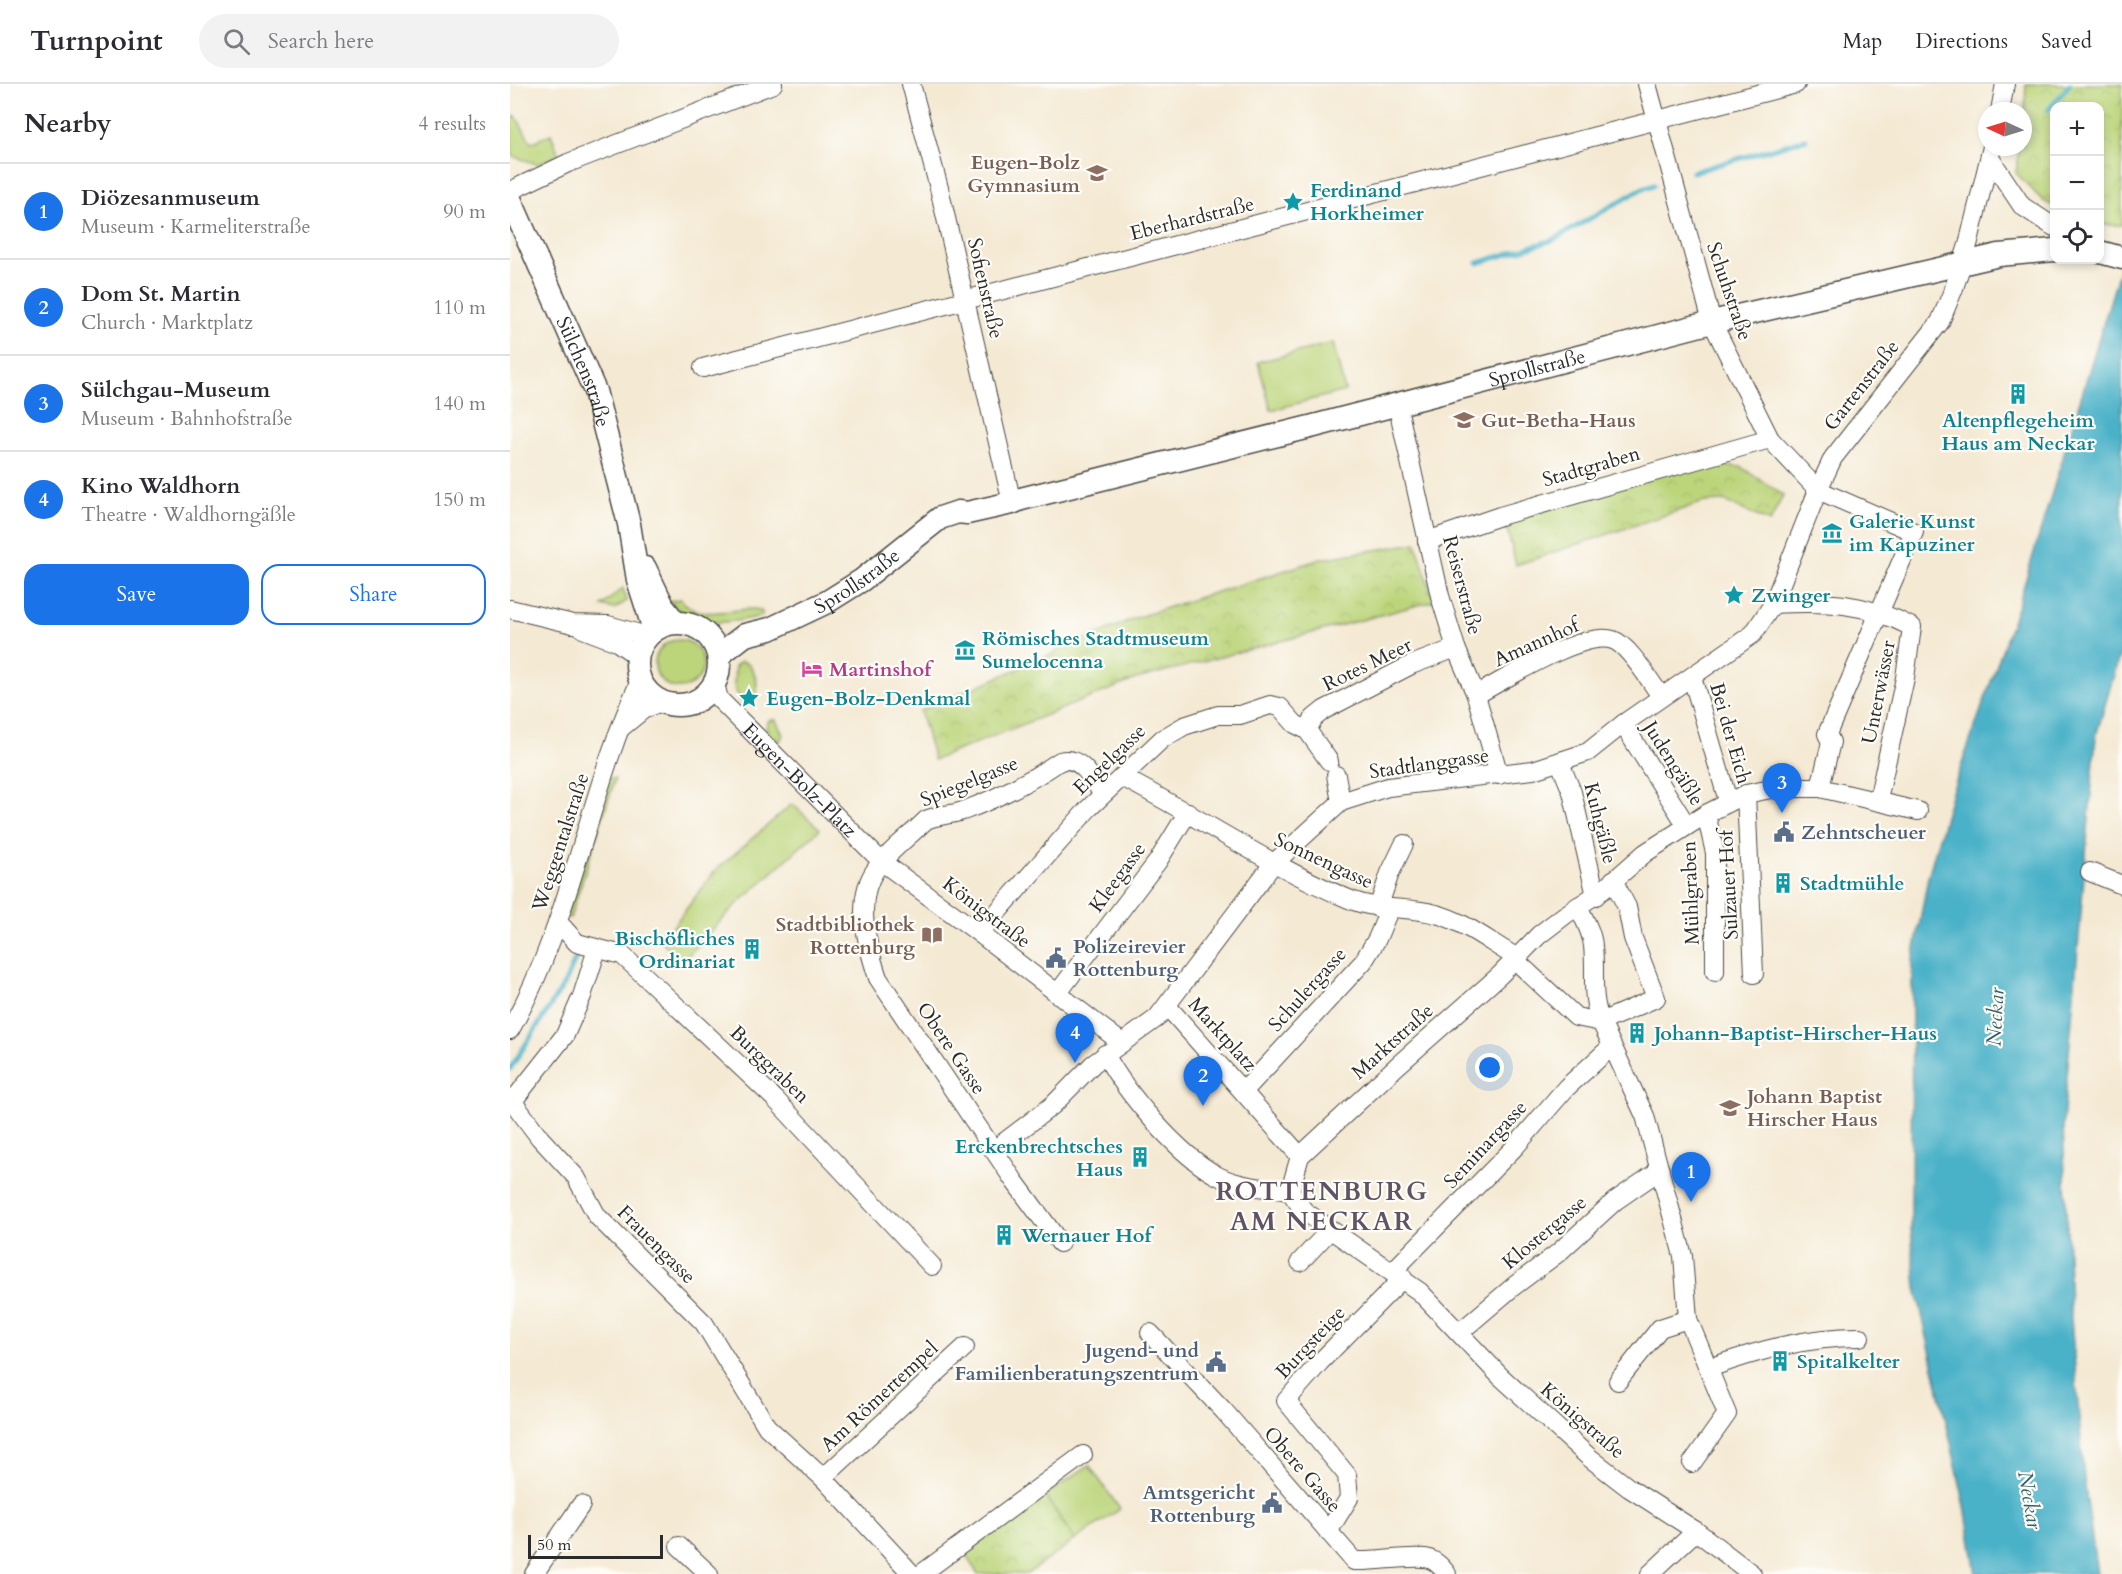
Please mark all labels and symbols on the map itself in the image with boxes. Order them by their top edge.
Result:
north arrow [1978,102,2032,156]
place label: Eugen-Bolz Gymnasium [967,149,1081,199]
school or university icon: Eugen-Bolz Gymnasium [1085,161,1109,185]
place label: Ferdinand Horkheimer [1310,177,1425,227]
street label: Eberhardstraße [1127,190,1257,247]
place icon: Ferdinand Horkheimer [1281,190,1305,214]
street label: Sofienstraße [961,235,1010,341]
street label: Schuhstraße [1700,239,1759,344]
street label: Sülchenstraße [550,312,617,430]
street label: Gartenstraße [1817,334,1905,436]
street label: Sprollstraße [1486,343,1588,394]
building icon: Altenpflegeheim Haus am Neckar [2006,382,2030,406]
place label: Gut-Betha-Haus [1481,407,1636,434]
place label: Altenpflegeheim Haus am Neckar [1941,407,2096,457]
school or university icon: Gut-Betha-Haus [1452,408,1476,432]
street label: Stadtgraben [1539,440,1644,493]
place label: Galerie Kunst im Kapuziner [1849,508,1975,558]
museum icon: Galerie Kunst im Kapuziner [1820,521,1844,545]
street label: Reiserstraße [1436,533,1489,638]
street label: Sprollstraße [810,542,906,620]
place label: Zwinger [1751,582,1831,609]
place icon: Zwinger [1722,583,1746,607]
street label: Amannhof [1489,611,1586,673]
place label: Römisches Stadtmuseum Sumelocenna [982,625,1210,675]
street label: Rotes Meer [1318,631,1417,698]
street label: Unterwässer [1855,637,1902,746]
museum icon: Römisches Stadtmuseum Sumelocenna [953,638,977,662]
place label: Martinshof [829,656,934,683]
hotel icon: Martinshof [800,657,824,681]
street label: Bei der Eich [1703,679,1758,787]
place label: Eugen-Bolz-Denkmal [766,685,971,712]
place icon: Eugen-Bolz-Denkmal [737,686,761,710]
street label: Judengäßle [1635,713,1710,811]
street label: Eugen-Bolz-Platz [736,717,863,844]
street label: Engelgasse [1067,718,1152,801]
street label: Stadtlanggasse [1367,742,1491,785]
street label: Spiegelgasse [916,750,1022,813]
pin: 3 [1762,764,1802,813]
street label: Weggentalstraße [525,769,596,916]
street label: Kuhgäßle [1577,780,1624,867]
place label: Zehntscheuer [1801,819,1927,846]
public building icon: Zehntscheuer [1772,820,1796,844]
street label: Sonnengasse [1270,826,1378,895]
street label: Sulzauer Hof [1712,826,1745,941]
street label: Kleegasse [1083,837,1152,918]
street label: Mühlgraben [1675,840,1706,946]
street label: Königstraße [937,870,1036,954]
place label: Stadtmühle [1800,870,1904,897]
building icon: Stadtmühle [1771,871,1795,895]
place label: Stadtbibliothek Rottenburg [776,911,916,961]
library icon: Stadtbibliothek Rottenburg [920,923,944,947]
place label: Bischöfliches Ordinariat [615,925,735,975]
place label: Polizeirevier Rottenburg [1073,933,1187,983]
building icon: Bischöfliches Ordinariat [740,937,764,961]
street label: Schulergasse [1262,941,1352,1037]
public building icon: Polizeirevier Rottenburg [1044,946,1068,970]
water label: Neckar [1979,986,2012,1047]
street label: Marktplatz [1182,991,1263,1077]
street label: Obere Gasse [911,997,992,1100]
street label: Marktstraße [1345,997,1439,1085]
pin: 4 [1056,1014,1094,1063]
street label: Burggraben [724,1019,816,1110]
place label: Johann-Baptist-Hirscher-Haus [1651,1020,1937,1047]
building icon: Johann-Baptist-Hirscher-Haus [1625,1021,1649,1045]
your location [1475,1053,1504,1082]
pin: 2 [1184,1056,1222,1106]
place label: Johann Baptist Hirscher Haus [1744,1083,1882,1133]
street label: Seminargasse [1438,1094,1533,1194]
school or university icon: Johann Baptist Hirscher Haus [1718,1096,1742,1120]
place label: Erckenbrechtsches Haus [955,1133,1123,1183]
building icon: Erckenbrechtsches Haus [1128,1145,1152,1169]
pin: 1 [1672,1152,1710,1202]
district label: ROTTENBURG AM NECKAR [1215,1174,1429,1239]
street label: Klostergasse [1496,1189,1592,1276]
street label: Frauengasse [611,1199,702,1290]
place label: Wernauer Hof [1020,1222,1155,1249]
building icon: Wernauer Hof [992,1223,1016,1247]
street label: Burgsteige [1269,1300,1351,1385]
street label: Am Römertempel [815,1335,944,1458]
place label: Jugend- und Familienberatungszentrum [954,1337,1200,1387]
place label: Spitalkelter [1797,1348,1901,1375]
building icon: Spitalkelter [1768,1349,1792,1373]
public building icon: Jugend- und Familienberatungszentrum [1204,1350,1228,1374]
street label: Königstraße [1535,1376,1631,1465]
street label: Obere Gasse [1258,1421,1348,1518]
water label: Neckar [2010,1469,2049,1532]
place label: Amtsgericht Rottenburg [1142,1479,1255,1529]
public building icon: Amtsgericht Rottenburg [1260,1491,1284,1515]
scale bar [528,1532,663,1560]

